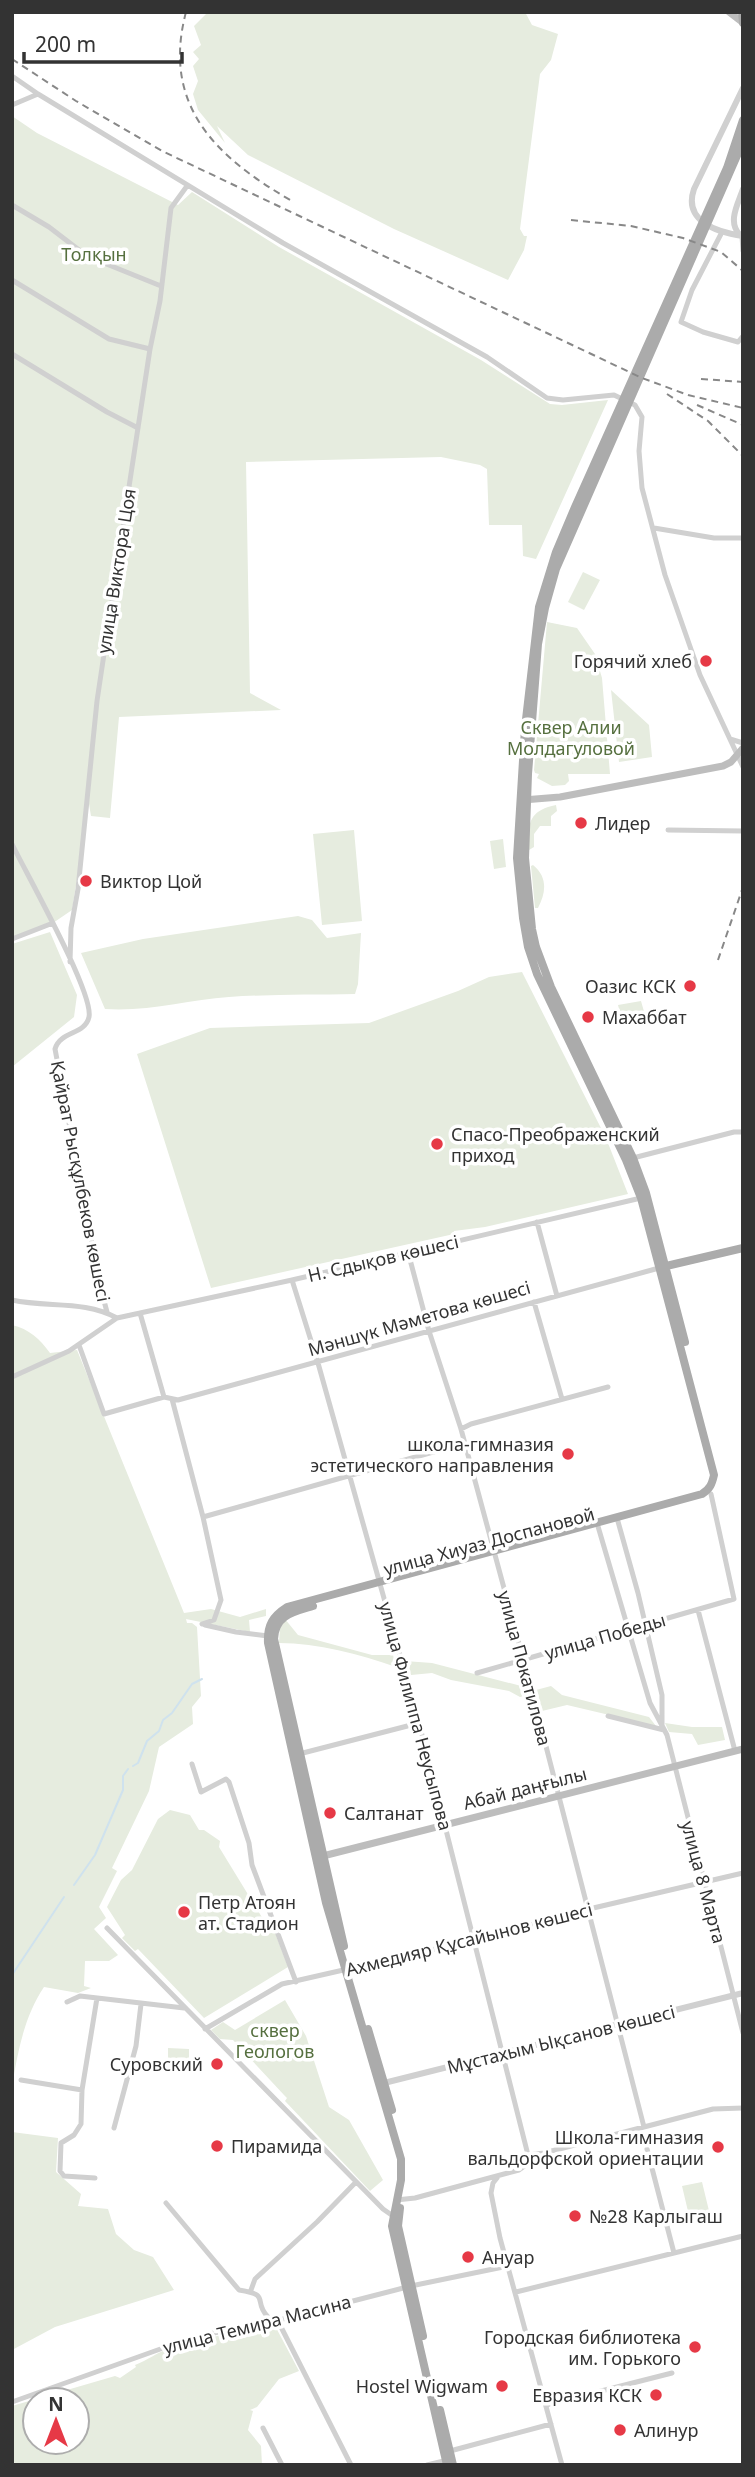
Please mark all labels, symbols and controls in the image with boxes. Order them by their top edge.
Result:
scale bar [24,21,182,65]
text: 200 m [35,30,96,58]
park label: Толқын [61,242,127,266]
street label: улица Виктора Цоя [91,487,141,655]
place label: Горячий хлеб [574,649,692,673]
marker: Горячий хлеб [698,653,714,669]
park label: Сквер Алии Молдагуловой [507,715,635,760]
place label: Лидер [595,811,651,835]
marker: Лидер [573,815,589,831]
place label: Виктор Цой [100,869,202,893]
marker: Виктор Цой [78,873,94,889]
place label: Оазис КСК [585,974,677,998]
marker: Оазис КСК [682,978,698,994]
place label: Махаббат [602,1005,687,1029]
marker: Махаббат [580,1009,596,1025]
street label: Қайрат Рысқұлбеков көшесі [46,1058,116,1304]
place label: Спасо-Преображенский приход [451,1122,660,1167]
marker: Спасо-Преображенский приход [429,1136,445,1152]
street label: Н. Сдықов көшесі [305,1229,461,1287]
street label: Мәншүк Мәметова көшесі [305,1275,533,1361]
place label: школа-гимназия эстетического направления [310,1432,554,1477]
marker: школа-гимназия эстетического направления [560,1446,576,1462]
street label: улица Хиуаз Доспановой [381,1501,597,1581]
street label: улица Покатилова [493,1588,557,1748]
street label: улица Филиппа Неусыпова [374,1599,458,1833]
street label: улица Победы [542,1607,668,1665]
street label: Абай даңғылы [461,1761,589,1815]
place label: Салтанат [344,1801,424,1825]
marker: Салтанат [322,1805,338,1821]
street label: улица 8 Марта [676,1818,732,1946]
place label: Петр Атоян ат. Стадион [198,1890,299,1935]
street label: Ахмедияр Құсайынов көшесі [343,1897,595,1981]
marker: Петр Атоян ат. Стадион [176,1904,192,1920]
street label: Мұстахым Ықсанов көшесі [445,1999,677,2079]
park label: сквер Геологов [236,2018,314,2063]
place label: Суровский [110,2052,203,2076]
marker: Суровский [209,2056,225,2072]
place label: Школа-гимназия вальдорфской ориентации [467,2125,704,2170]
place label: Пирамида [231,2134,322,2158]
marker: Пирамида [209,2138,225,2154]
marker: Школа-гимназия вальдорфской ориентации [710,2139,726,2155]
place label: №28 Карлыгаш [589,2204,723,2228]
marker: №28 Карлыгаш [567,2208,583,2224]
place label: Ануар [482,2245,535,2269]
marker: Ануар [460,2249,476,2265]
street label: улица Темира Масина [160,2289,354,2359]
place label: Городская библиотека им. Горького [484,2325,681,2370]
marker: Городская библиотека им. Горького [687,2339,703,2355]
place label: Hostel Wigwam [356,2374,488,2398]
marker: Hostel Wigwam [494,2378,510,2394]
place label: Евразия КСК [532,2383,643,2407]
north arrow [21,2386,91,2456]
marker: Евразия КСК [648,2387,664,2403]
text: N [48,2391,64,2417]
place label: Алинур [634,2418,698,2442]
marker: Алинур [612,2422,628,2438]

